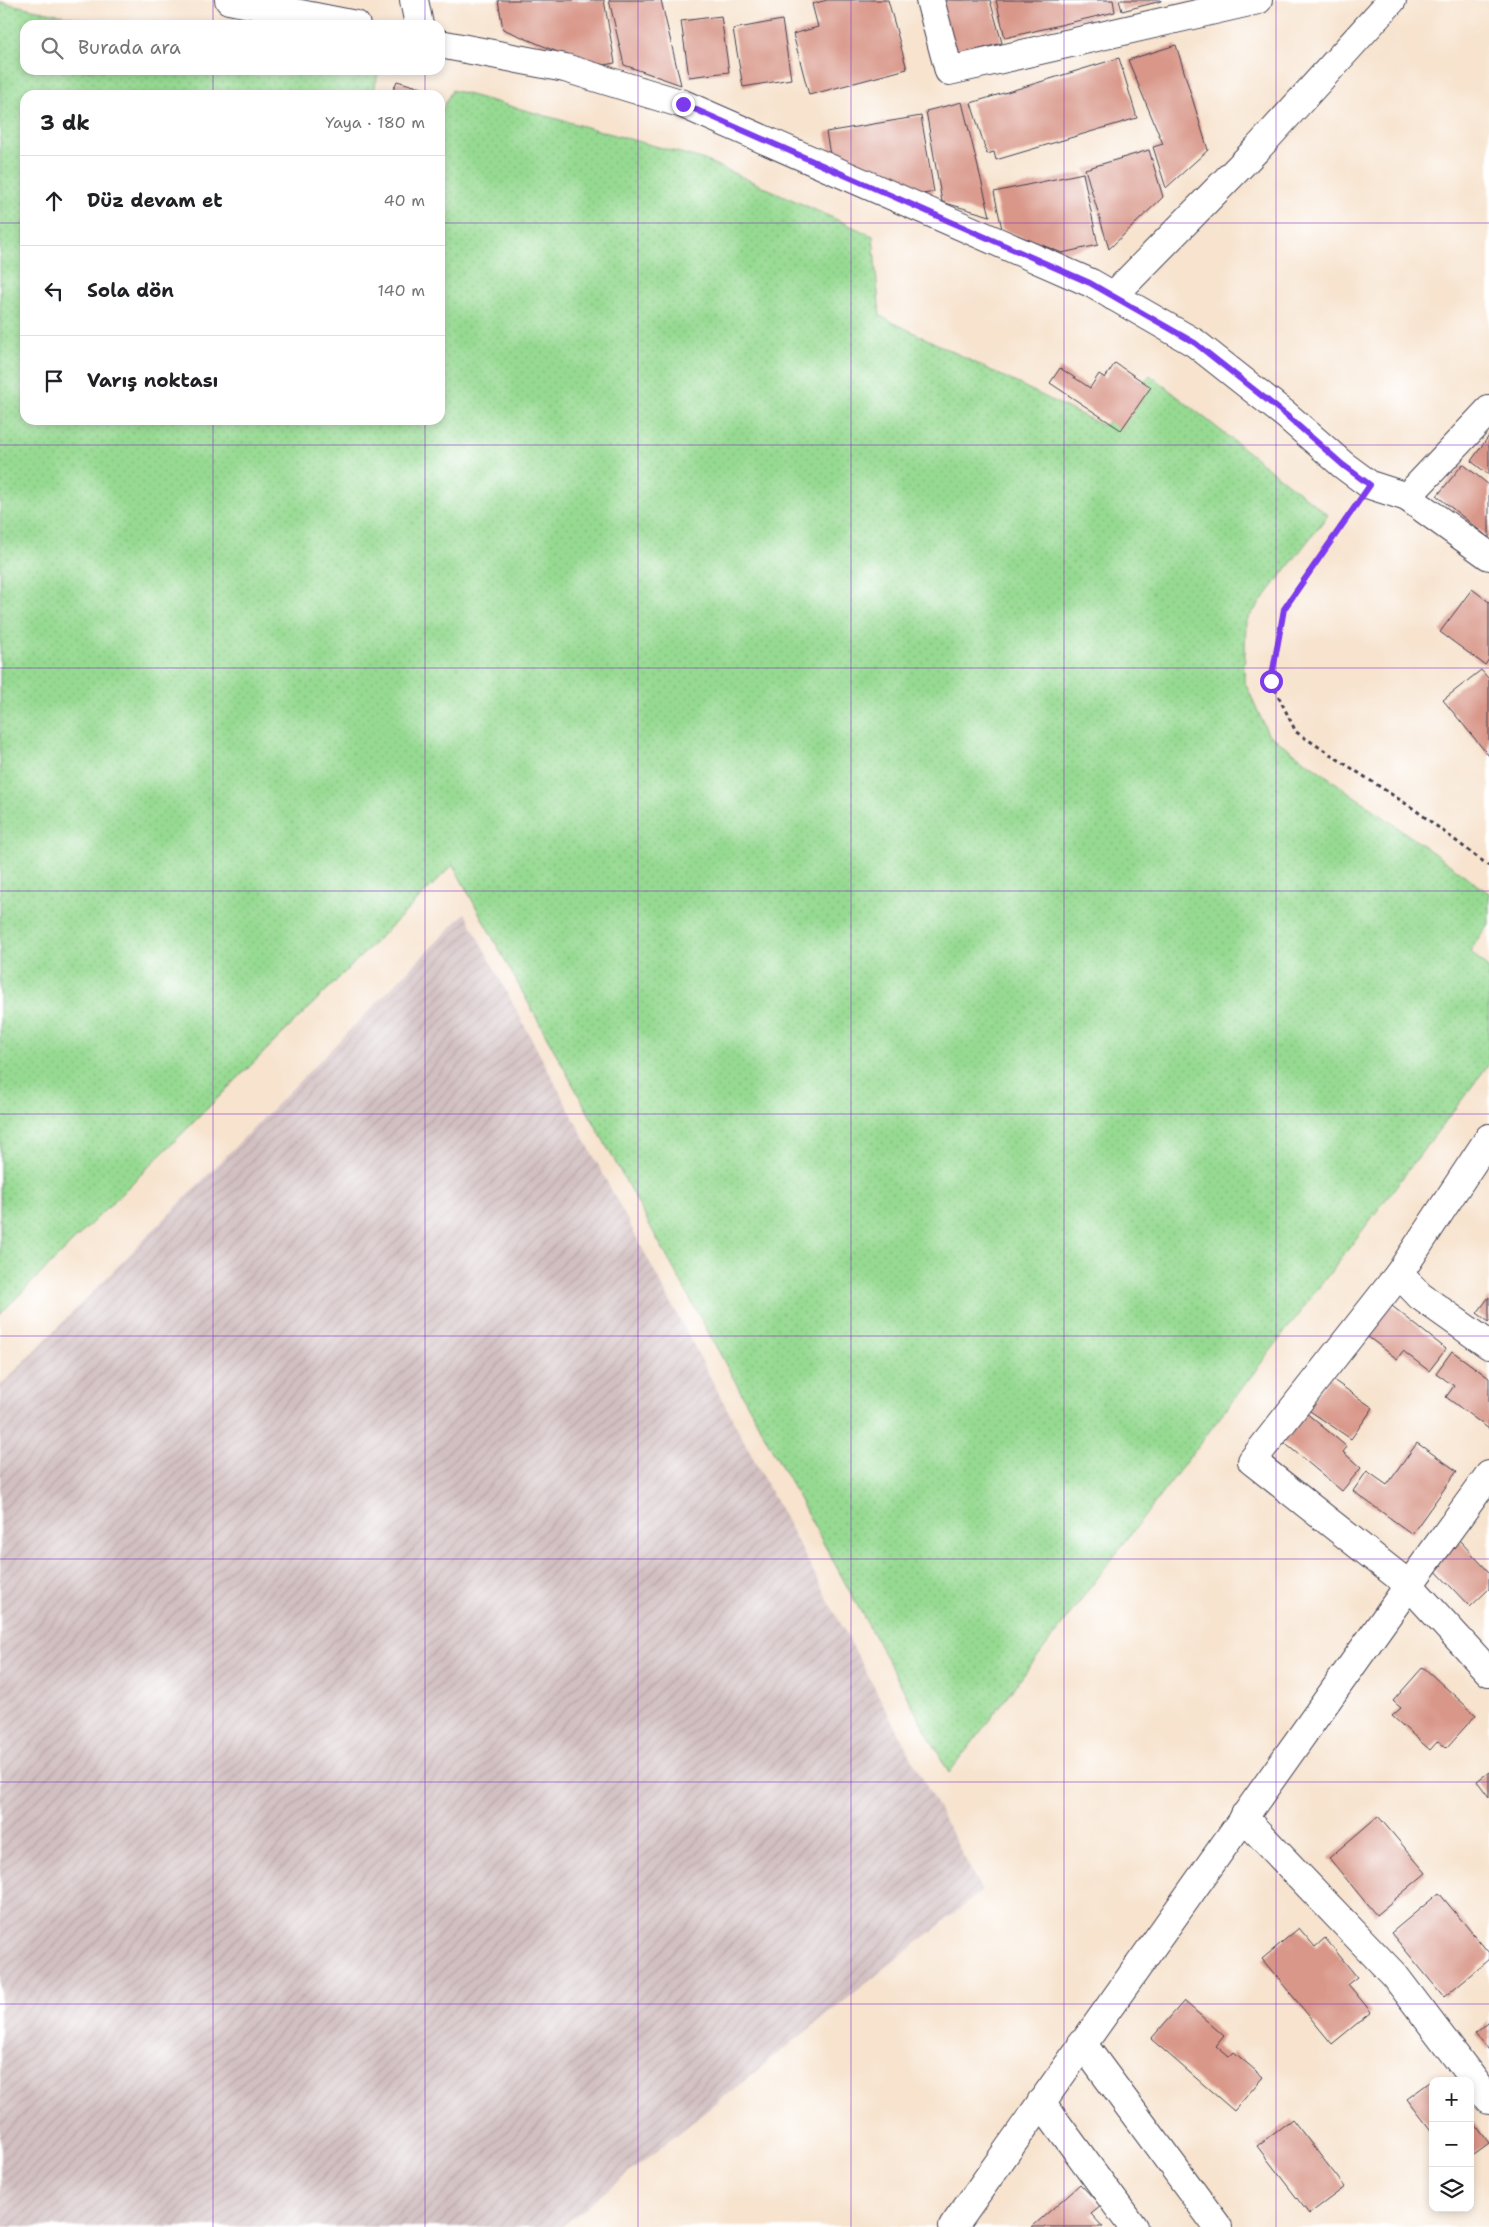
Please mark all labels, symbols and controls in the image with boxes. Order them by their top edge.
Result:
search box [20,20,445,75]
icon: search [38,34,66,62]
text: Burada ara [78,35,181,60]
route end [672,93,695,116]
text: 3 dk [40,109,90,137]
text: Yaya · 180 m [325,112,425,133]
icon: ahead [40,187,68,215]
text: Düz devam et [87,188,223,213]
text: 40 m [383,190,425,211]
icon: left [40,277,68,305]
text: Sola dön [87,278,174,303]
text: 140 m [378,280,425,301]
icon: arrive [40,367,68,395]
text: Varış noktası [87,368,218,393]
route start [1260,670,1283,693]
map controls [1429,2077,1474,2212]
button: + [1429,2077,1474,2122]
button: − [1429,2122,1474,2167]
button: layers [1429,2167,1474,2212]

